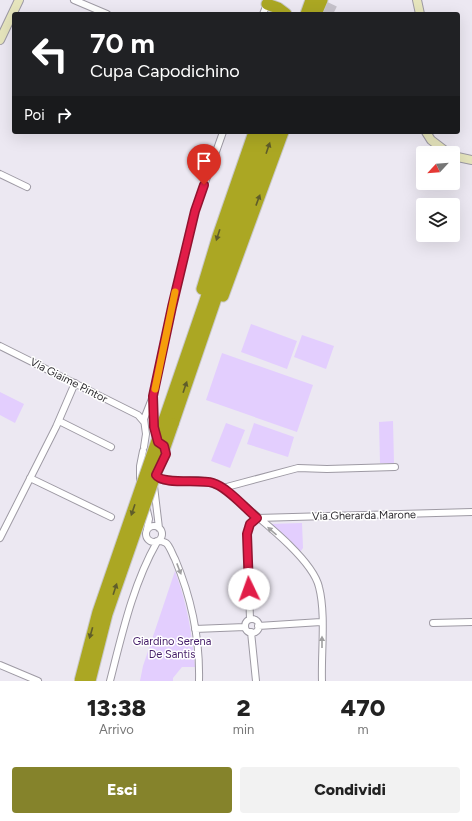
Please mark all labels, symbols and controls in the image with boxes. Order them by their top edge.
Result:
text: 70 m [90,26,155,60]
icon: left [24,28,76,80]
text: Cupa Capodichino [90,60,240,82]
icon: right [53,104,75,126]
text: Poi [24,106,45,124]
one-way arrow [265,141,271,153]
pin [187,144,221,185]
north arrow [416,146,460,190]
map controls [416,146,460,242]
icon: arrive [193,150,215,172]
one-way arrow [256,194,262,206]
button: layers [416,198,460,242]
one-way arrow [215,229,221,241]
street label: Via Giaime Pintor [28,355,110,406]
one-way arrow [182,380,188,392]
one-way arrow [129,504,135,516]
street label: Via Gherarda Marone [312,508,416,523]
one-way arrow [267,526,277,535]
one-way arrow [176,564,182,576]
position arrow [228,568,270,610]
one-way arrow [112,583,118,595]
one-way arrow [88,627,94,640]
park label: Giardino Serena De Santis [133,635,211,661]
one-way arrow [318,636,325,648]
text: 13:38 [87,693,146,722]
text: 2 [236,693,251,722]
text: 470 [341,693,385,722]
text: Arrivo [99,722,134,737]
text: min [233,722,254,737]
text: m [358,722,369,737]
button: Esci [12,767,232,813]
button: Condividi [240,767,460,813]

